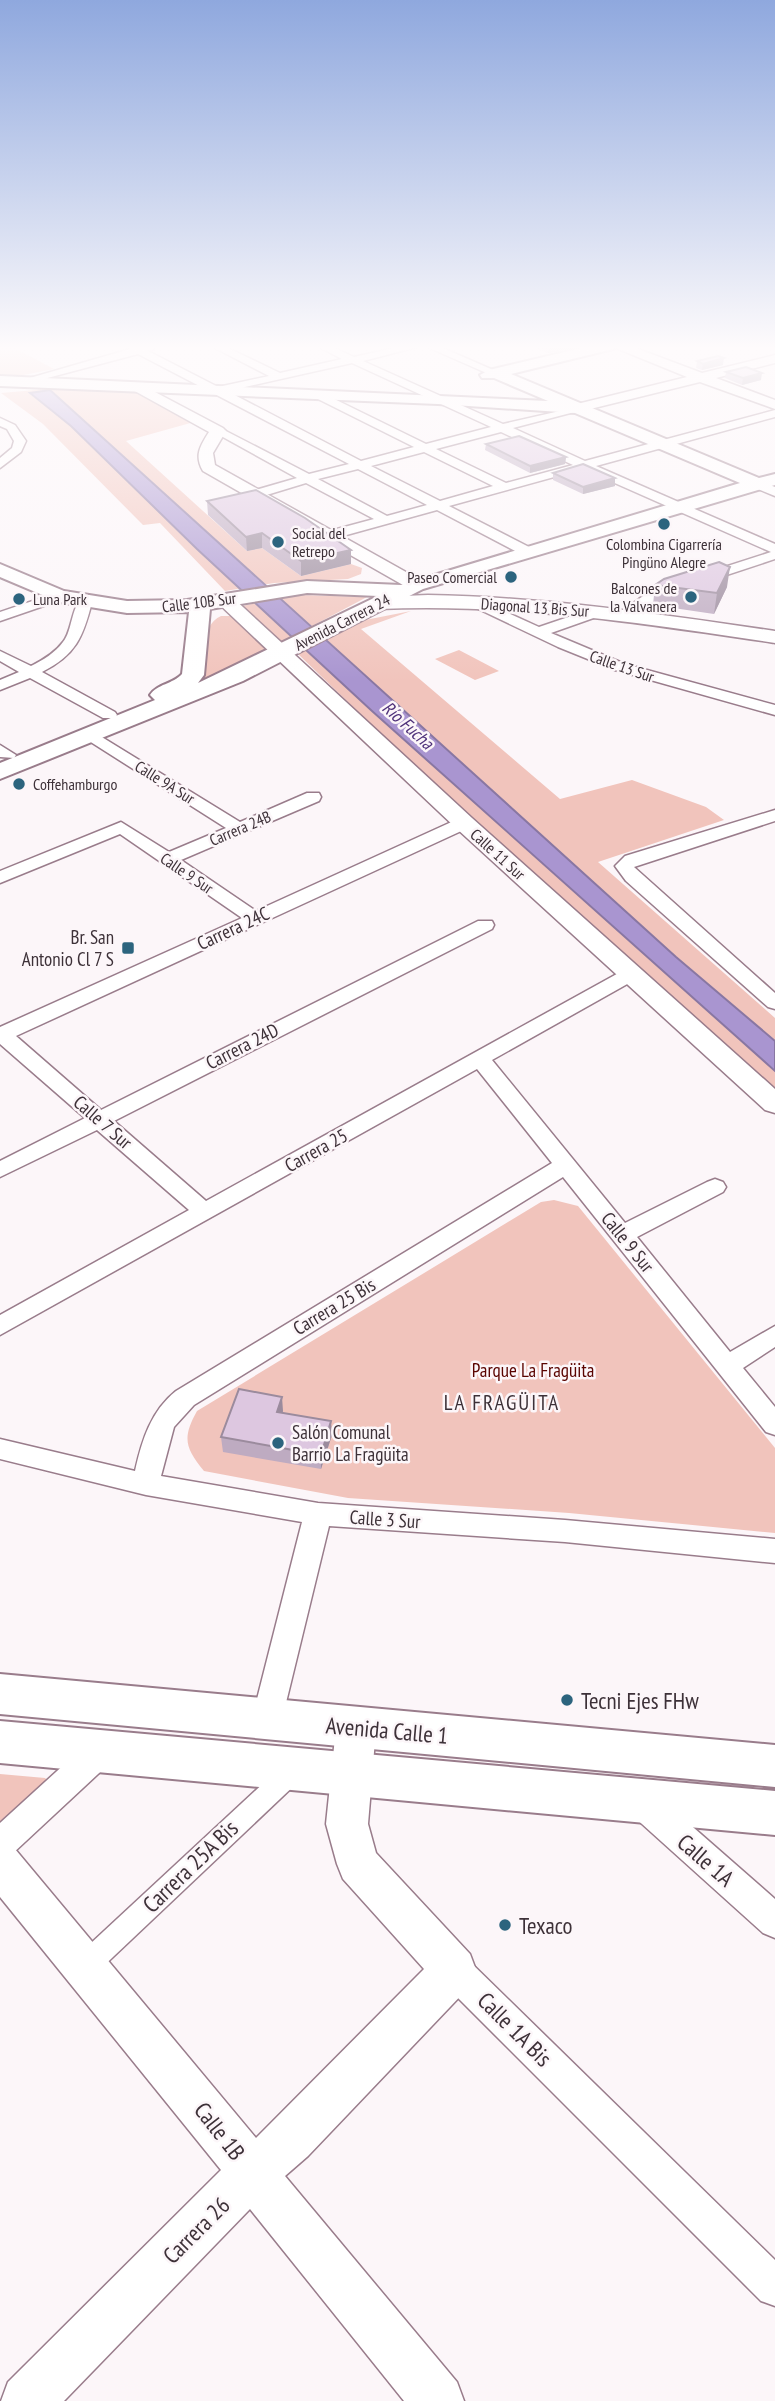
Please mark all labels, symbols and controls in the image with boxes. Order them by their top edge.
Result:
marker: Colombina Cigarrería Pingüno Alegre [656,516,672,532]
place label: Social del Retrepo [292,523,346,561]
marker: Social del Retrepo [270,534,286,550]
place label: Colombina Cigarrería Pingüno Alegre [606,534,722,572]
place label: Paseo Comercial [407,567,497,587]
marker: Paseo Comercial [503,569,519,585]
place label: Balcones de la Valvanera [610,578,677,616]
street label: Calle 10B Sur [161,587,238,616]
place label: Luna Park [33,589,88,609]
street label: Avenida Carrera 24 [291,589,393,655]
marker: Balcones de la Valvanera [683,589,699,605]
marker: Luna Park [11,591,27,607]
street label: Diagonal 13 Bis Sur [480,593,590,621]
street label: Calle 13 Sur [587,646,657,687]
water label: Río Fucha [378,696,439,754]
street label: Calle 9A Sur [131,756,199,808]
place label: Coffehamburgo [33,774,117,794]
marker: Coffehamburgo [11,776,27,792]
street label: Carrera 24B [206,806,274,850]
street label: Calle 11 Sur [466,824,530,884]
street label: Calle 9 Sur [157,848,218,898]
street label: Carrera 24C [193,901,273,955]
place label: Br. San Antonio Cl 7 S [22,925,114,971]
marker: Br. San Antonio Cl 7 S [120,940,136,956]
street label: Carrera 24D [202,1018,282,1074]
street label: Calle 7 Sur [69,1090,138,1155]
street label: Carrera 25 [280,1123,352,1177]
street label: Calle 9 Sur [596,1207,660,1278]
street label: Carrera 25 Bis [288,1272,380,1340]
park label: Parque La Fragüita [472,1358,594,1382]
district label: LA FRAGÜITA [444,1389,560,1416]
place label: Salón Comunal Barrio La Fragüita [292,1420,409,1466]
marker: Salón Comunal Barrio La Fragüita [270,1435,286,1451]
street label: Calle 3 Sur [349,1505,422,1534]
place label: Tecni Ejes FHw [581,1686,699,1715]
marker: Tecni Ejes FHw [559,1692,575,1708]
street label: Avenida Calle 1 [325,1710,449,1750]
street label: Carrera 25A Bis [136,1813,244,1919]
street label: Calle 1A [672,1827,740,1893]
place label: Texaco [519,1911,572,1940]
marker: Texaco [497,1917,513,1933]
street label: Calle 1A Bis [472,1986,558,2072]
street label: Calle 1B [188,2096,252,2166]
street label: Carrera 26 [157,2191,235,2269]

